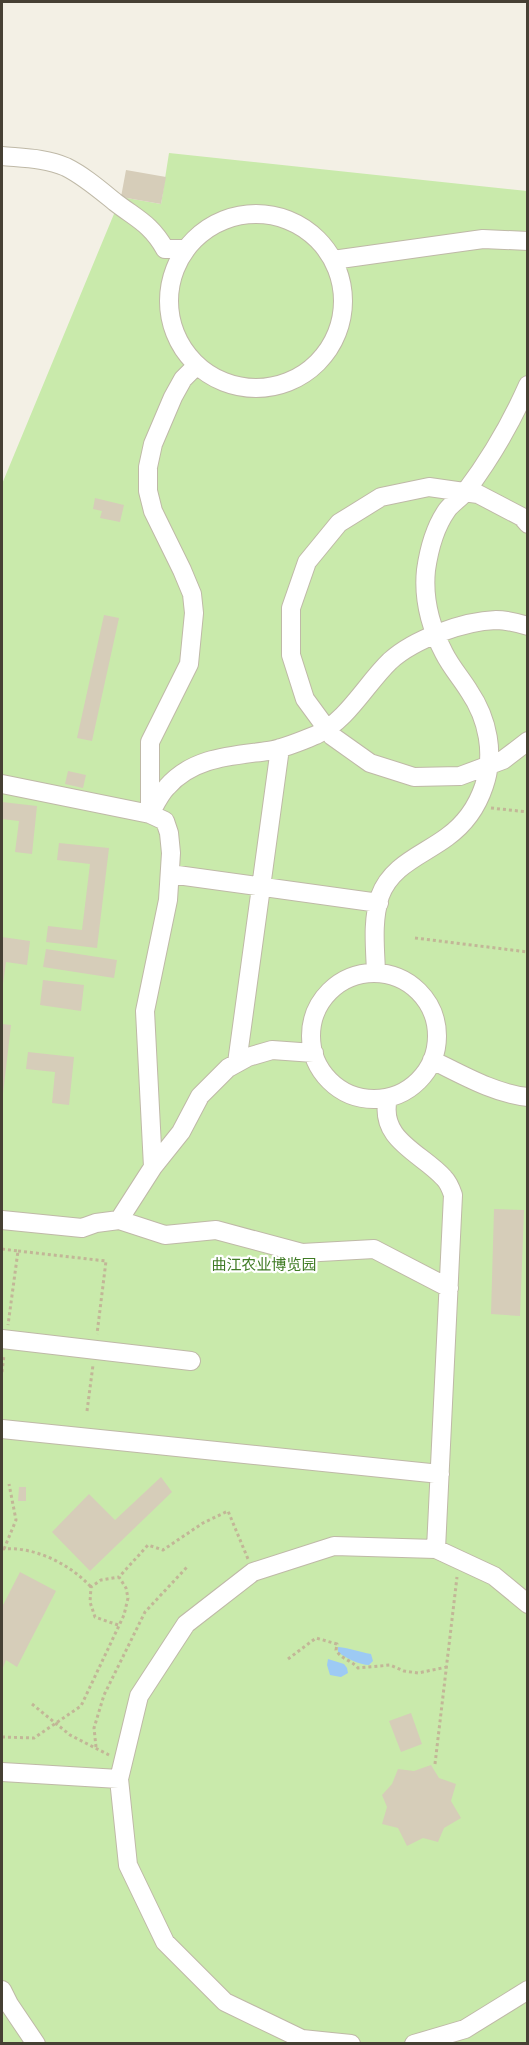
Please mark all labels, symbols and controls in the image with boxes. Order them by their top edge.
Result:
park label: 曲江农业博览园 [211,1253,317,1276]

